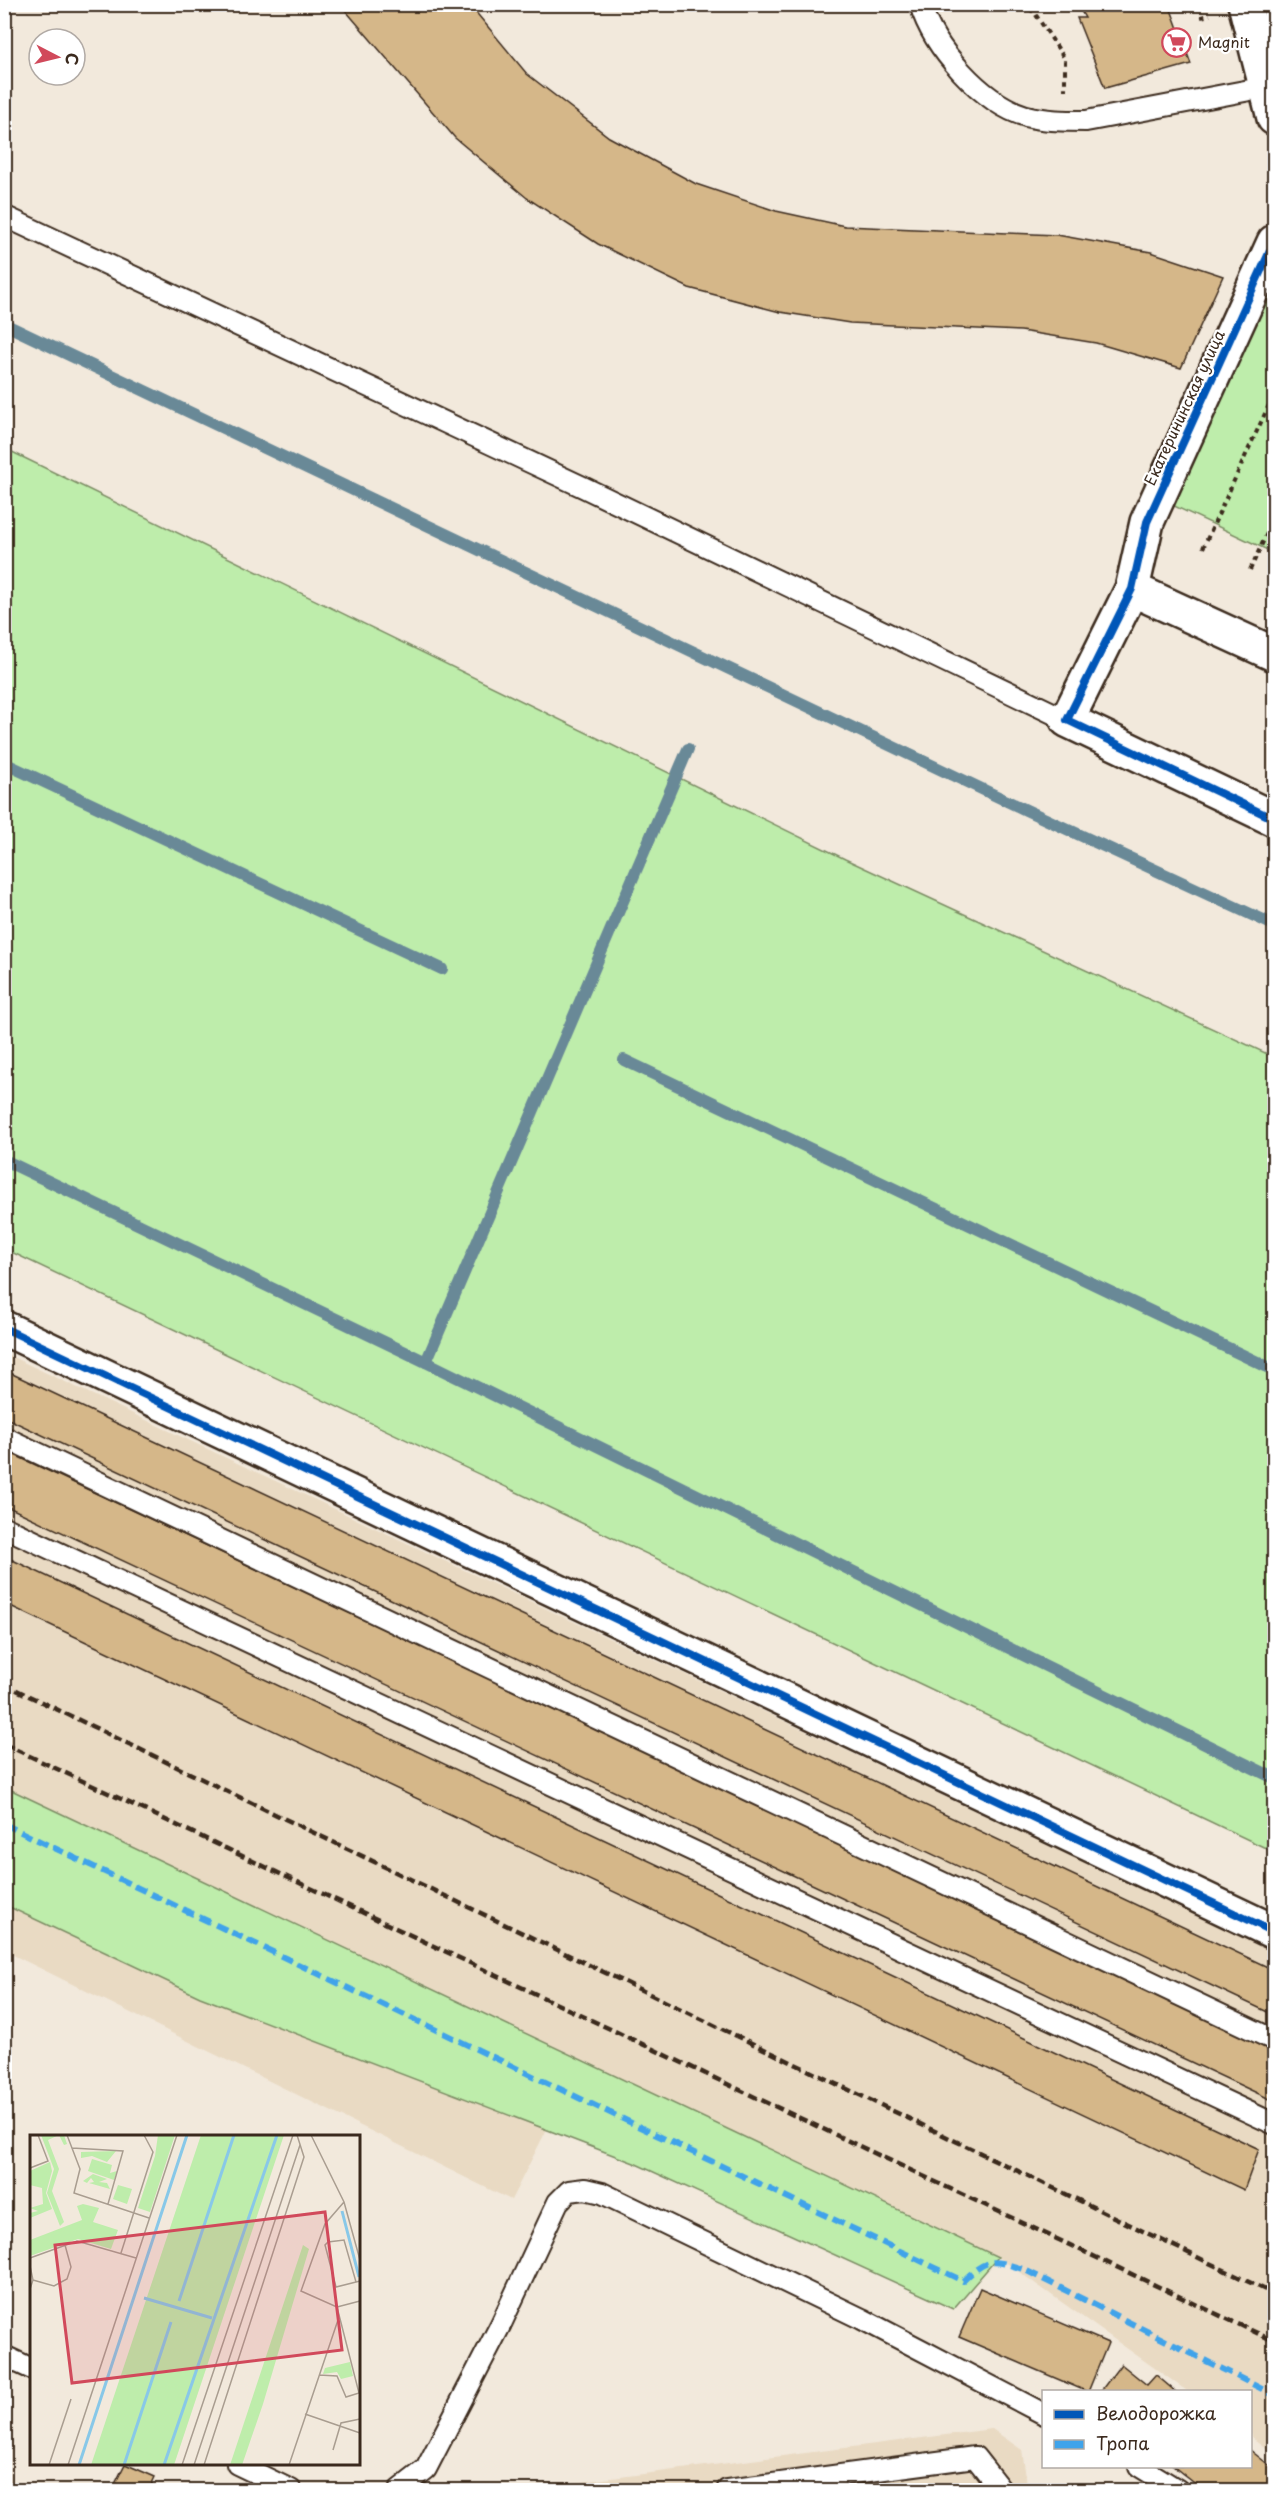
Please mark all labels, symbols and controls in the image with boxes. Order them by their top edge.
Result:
north arrow [27,27,87,87]
supermarket icon: Magnit [1161,27,1193,59]
place label: Magnit [1198,30,1250,53]
text: С [60,52,86,66]
street label: Екатерининская улица [1137,325,1230,489]
inset map [30,2135,360,2465]
legend [1042,2390,1252,2468]
text: Велодорожка [1096,2399,1217,2426]
text: Тропа [1096,2429,1149,2456]

